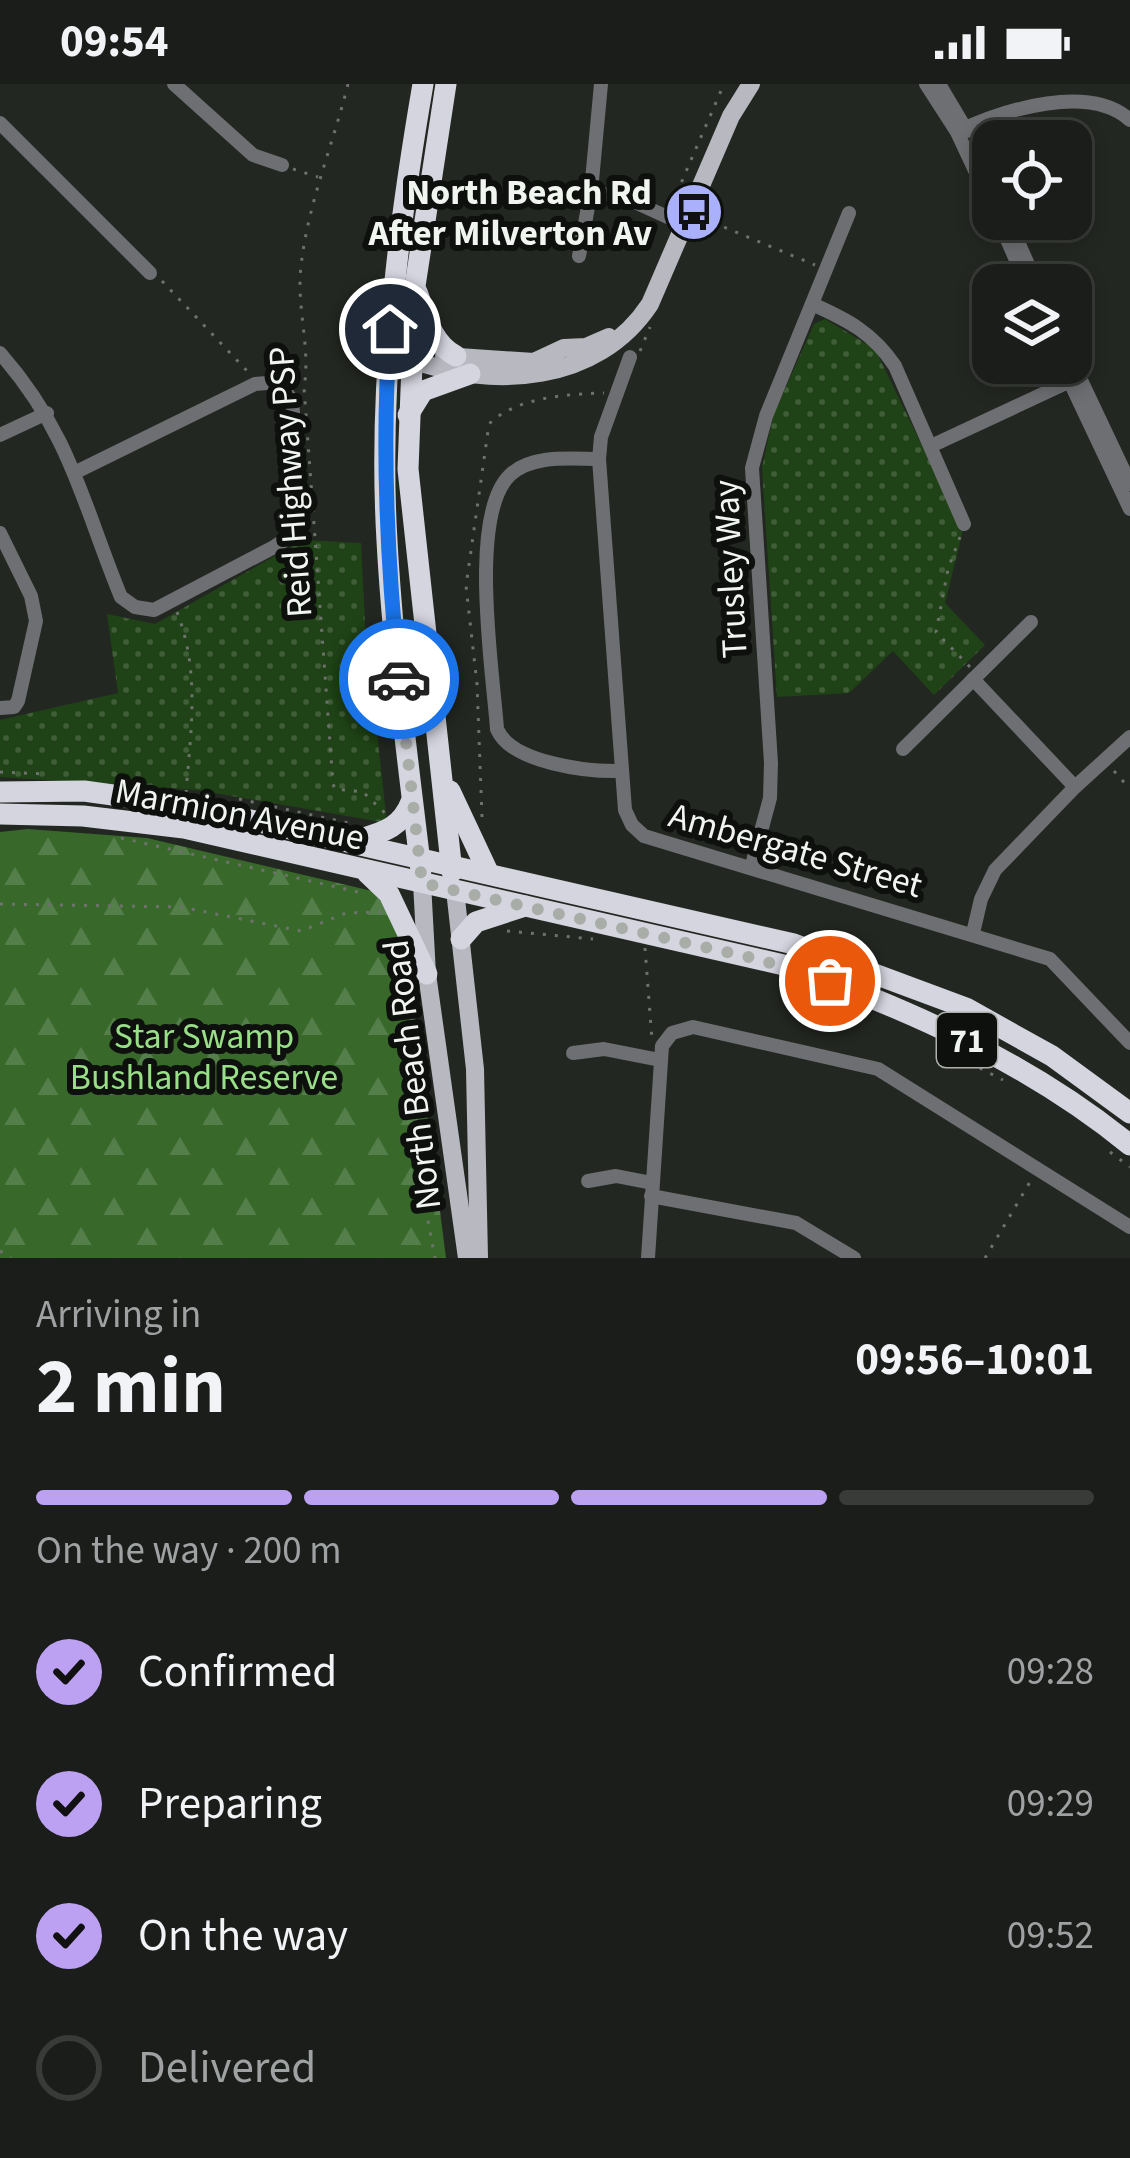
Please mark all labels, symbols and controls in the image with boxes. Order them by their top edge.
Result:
text: 09:54 [60,10,169,74]
map controls [972,120,1092,384]
button: locate [972,120,1092,240]
place label: North Beach Rd After Milverton Av [368,167,652,259]
bus stop icon: North Beach Rd After Milverton Av [663,181,725,243]
button: layers [972,264,1092,384]
pin [339,278,441,380]
icon: home [357,296,423,362]
street label: Reid Highway PSP [256,345,325,619]
street label: Trusley Way [700,478,761,659]
courier [339,619,459,739]
icon: car [366,646,432,712]
street label: Marmion Avenue [111,765,369,864]
street label: Ambergate Street [663,790,928,911]
pin [779,930,881,1032]
street label: North Beach Road [371,937,454,1213]
icon: bag [797,948,863,1014]
park label: Star Swamp Bushland Reserve [70,1011,338,1103]
road number: 71 [937,1013,997,1067]
text: Arriving in [36,1287,201,1343]
text: 09:56–10:01 [855,1328,1094,1392]
text: 2 min [36,1332,226,1443]
text: On the way · 200 m [36,1523,342,1579]
icon: check [36,1639,102,1705]
text: Confirmed [138,1640,337,1704]
text: 09:28 [1007,1644,1094,1700]
icon: check [36,1771,102,1837]
text: Preparing [138,1772,322,1836]
text: 09:29 [1007,1776,1094,1832]
icon: check [36,1903,102,1969]
text: On the way [138,1904,348,1968]
text: 09:52 [1007,1908,1094,1964]
text: Delivered [138,2036,316,2100]

